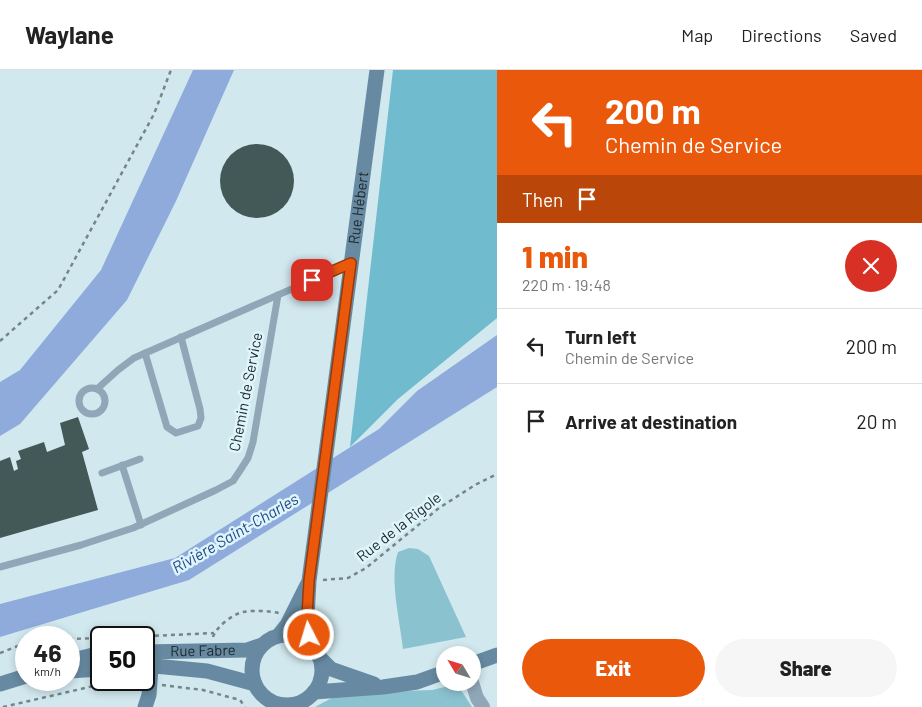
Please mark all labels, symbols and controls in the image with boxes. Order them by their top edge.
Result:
text: Waylane [25,20,114,49]
text: Map [681,24,713,46]
text: Directions [741,24,822,46]
text: Saved [850,24,897,46]
text: 200 m [605,89,701,131]
icon: left [522,90,587,155]
text: Chemin de Service [605,131,782,157]
street label: Rue Hébert [344,170,371,245]
icon: arrive [573,185,601,213]
text: Then [522,188,563,211]
text: 1 min [522,238,588,274]
button: close [845,240,897,292]
pin [291,259,333,301]
icon: arrive [298,266,326,294]
text: 220 m · 19:48 [522,275,611,294]
text: Turn left [565,325,636,348]
street label: Chemin de Service [225,331,265,453]
icon: left [522,332,550,360]
text: 200 m [846,335,897,358]
text: Chemin de Service [565,348,694,367]
icon: arrive [522,407,550,435]
text: Arrive at destination [565,410,737,433]
text: 20 m [857,410,897,433]
water label: Rivière Saint-Charles [168,488,302,576]
street label: Rue de la Rigole [353,488,444,565]
position arrow [282,608,334,660]
speed limit sign: 50 [90,626,155,691]
text: 46 [33,637,62,667]
button: Exit [522,639,705,697]
button: Share [715,639,897,697]
street label: Rue Fabre [170,640,236,659]
north arrow [436,646,481,691]
map controls [436,646,481,691]
text: km/h [34,664,61,678]

